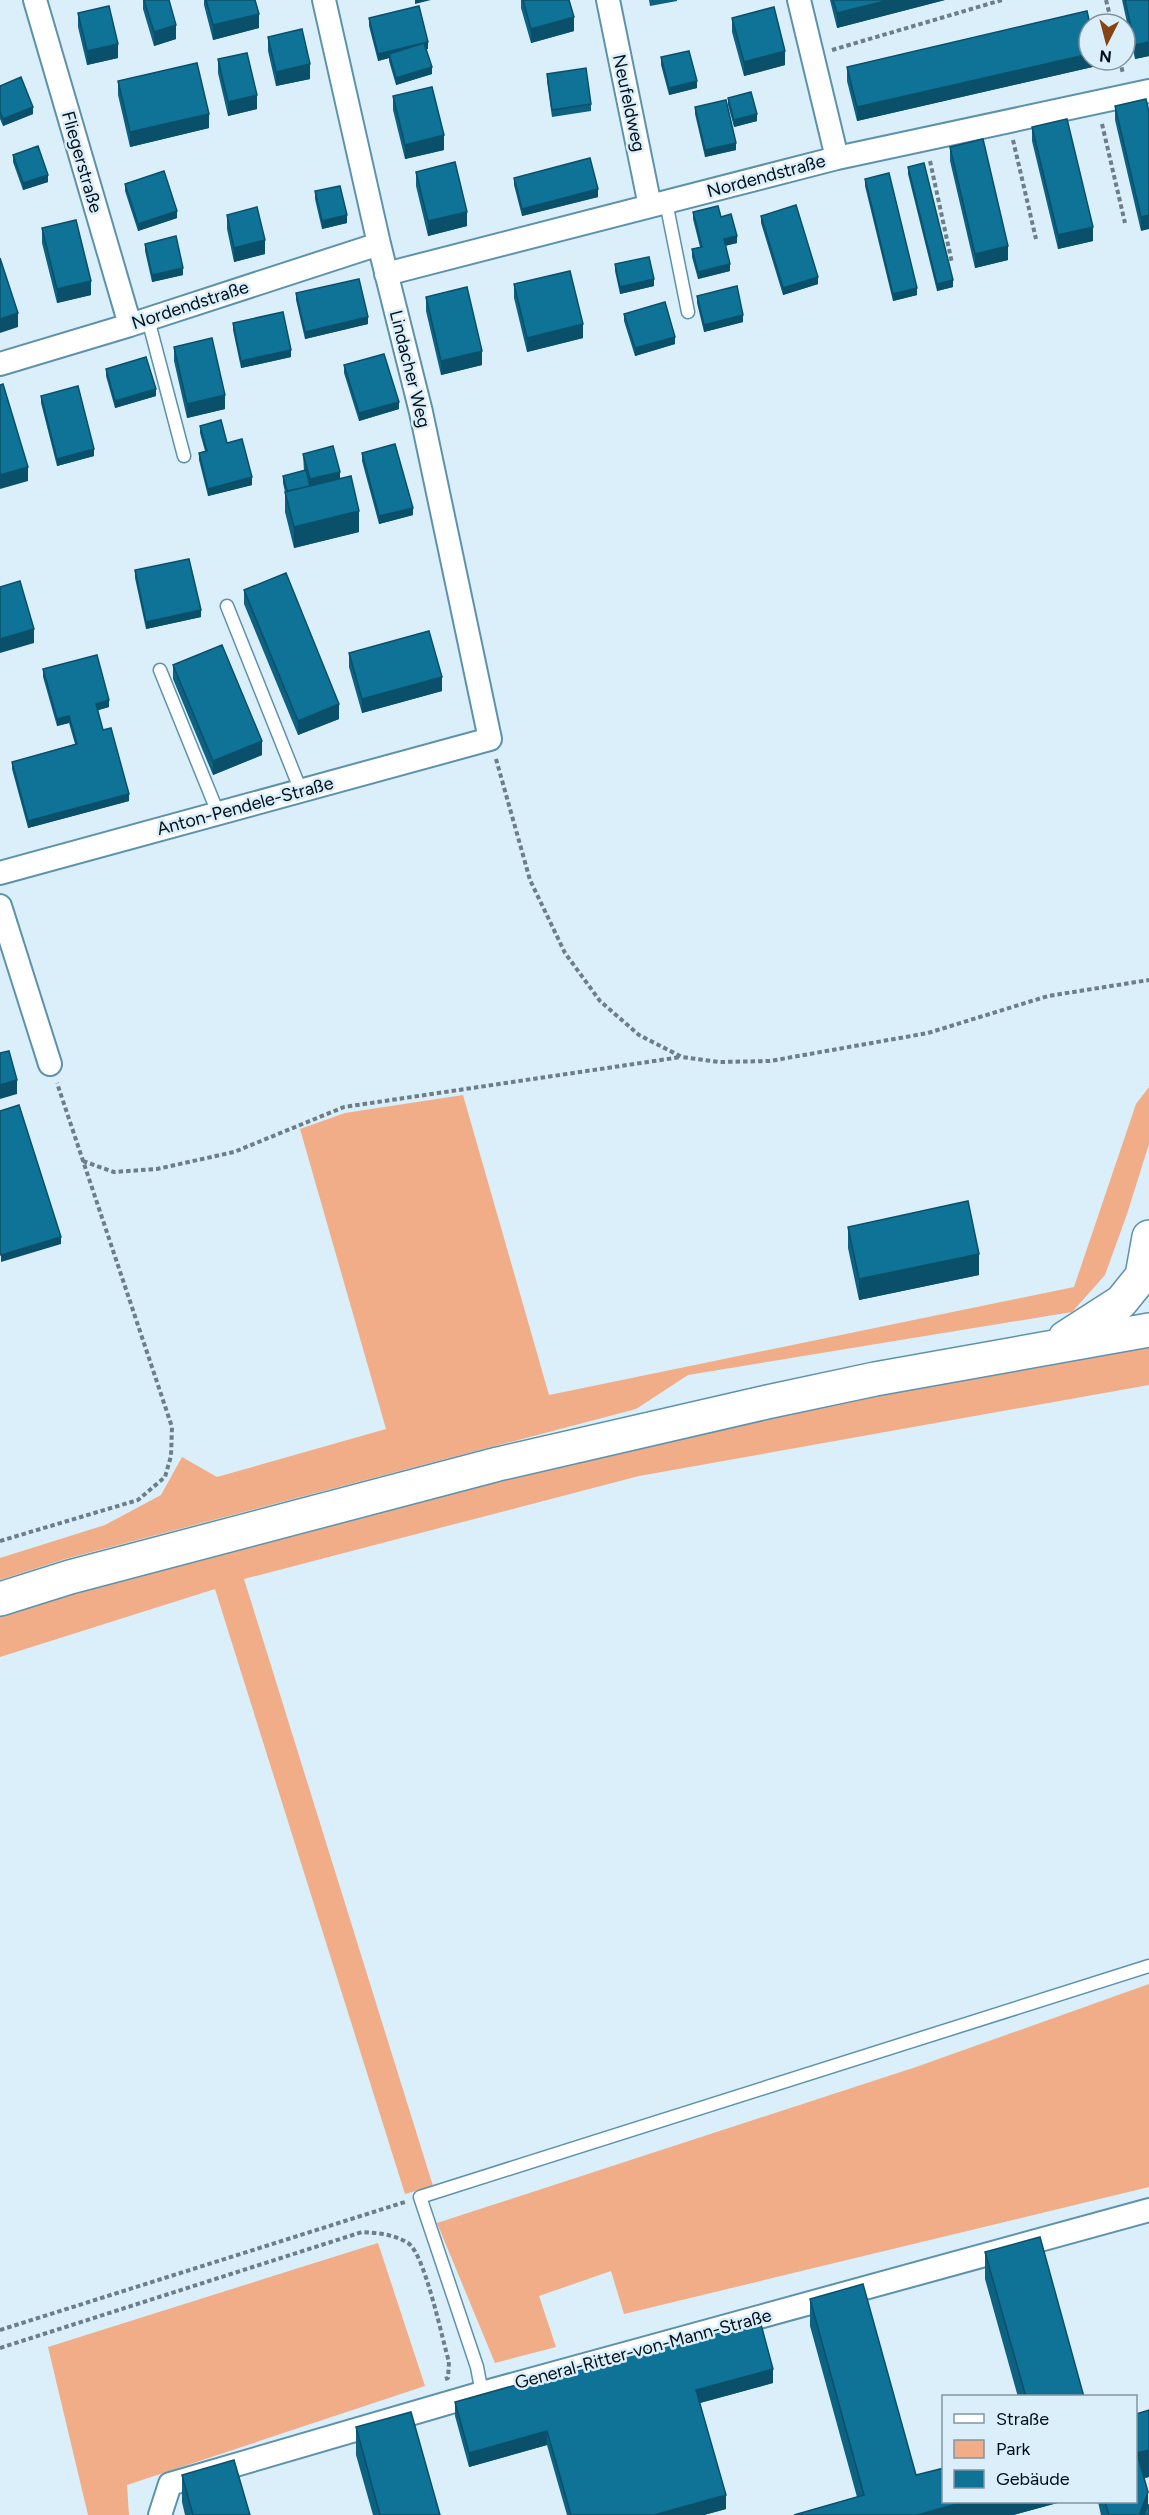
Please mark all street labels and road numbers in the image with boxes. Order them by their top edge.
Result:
street label: Neufeldweg [608,52,650,154]
street label: Fliegerstraße [57,109,107,215]
street label: Nordendstraße [704,150,828,202]
street label: Nordendstraße [129,276,252,334]
street label: Lindacher Weg [385,308,435,430]
street label: Anton-Pendele-Straße [154,772,336,840]
street label: General-Ritter-von-Mann-Straße [512,2304,774,2394]

